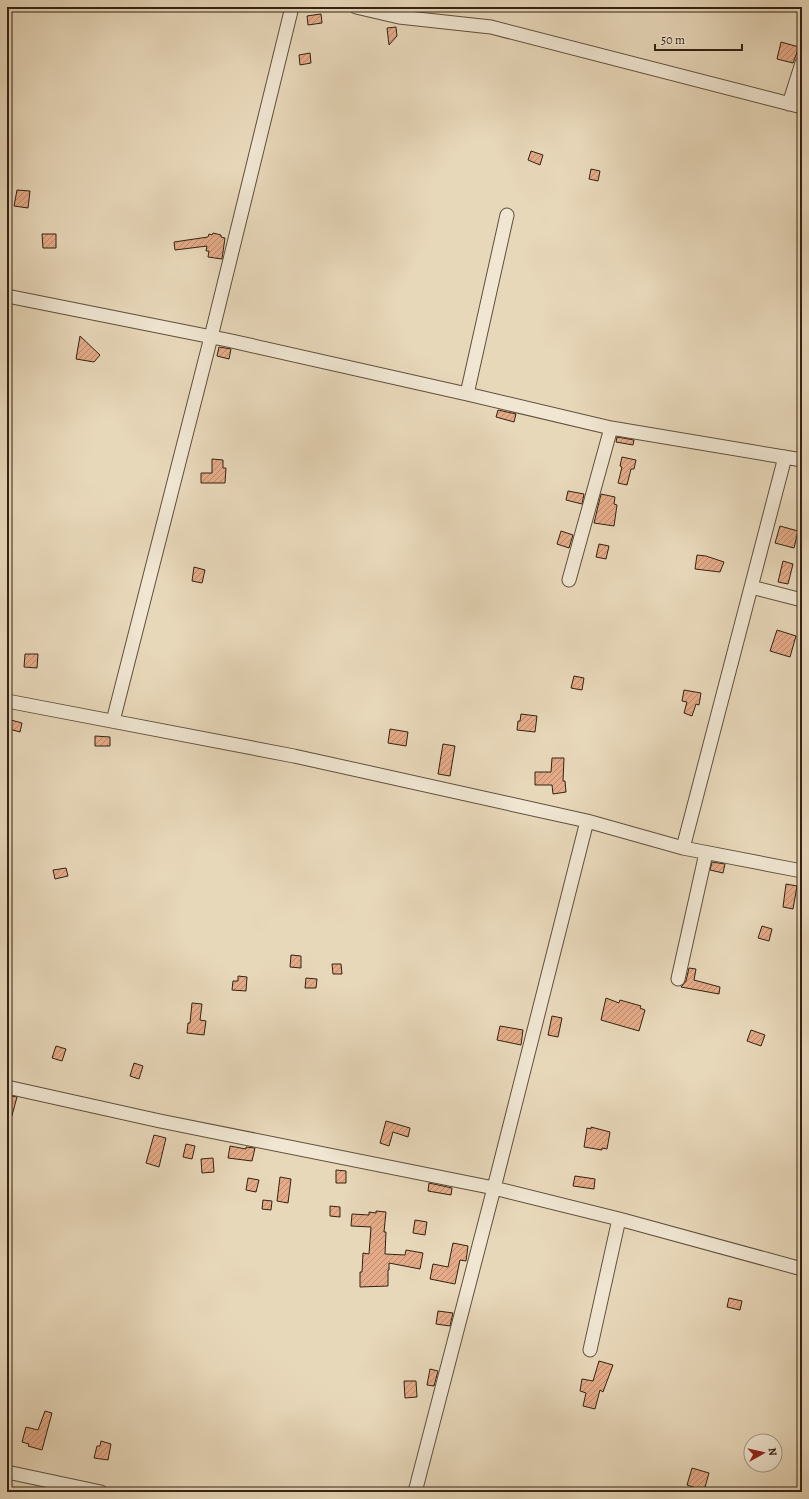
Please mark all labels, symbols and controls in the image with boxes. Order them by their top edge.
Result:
scale bar [655,26,742,52]
text: 50 m [661,32,685,48]
north arrow [743,1433,783,1473]
text: N [764,1447,780,1457]

